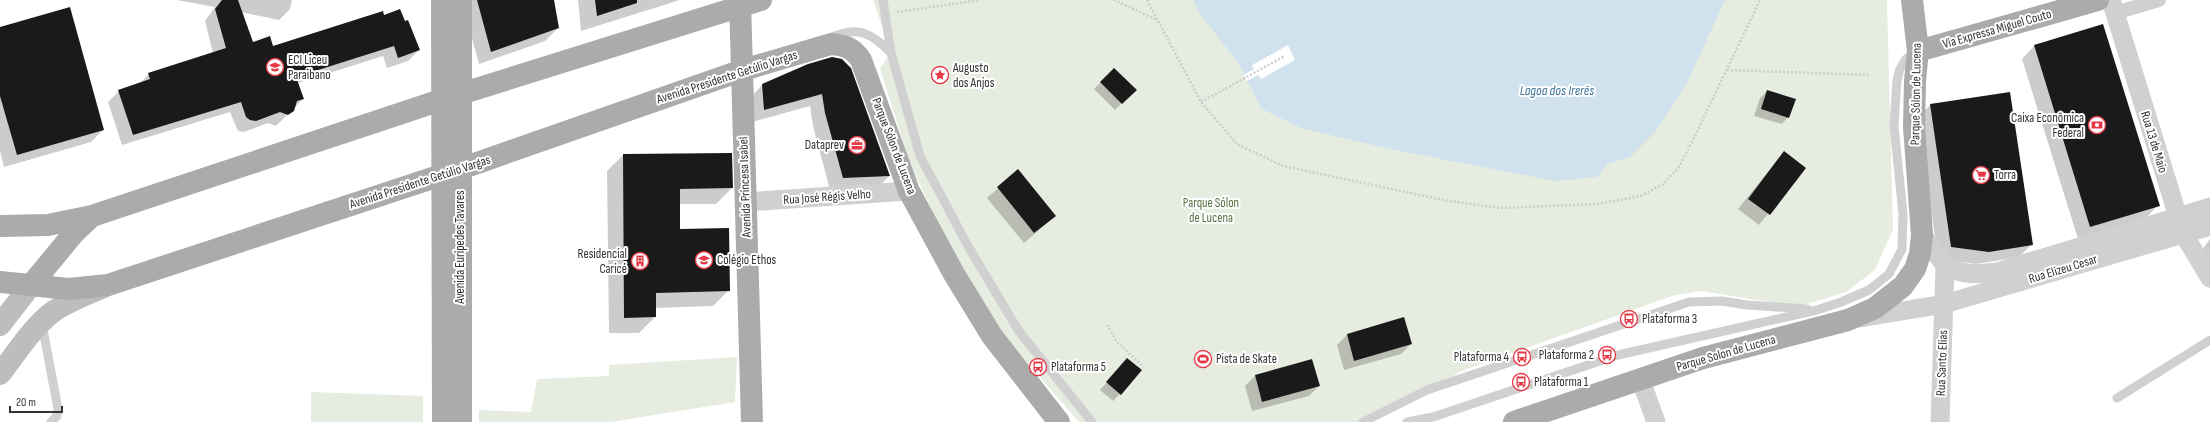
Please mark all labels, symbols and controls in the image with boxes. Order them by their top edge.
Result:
street label: Via Expressa Miguel Couto [1941,6,2053,52]
street label: Parque Sólon de Lucena [1907,43,1925,145]
street label: Avenida Presidente Getúlio Vargas [654,47,800,108]
place label: ECI Liceu Paraibano [288,52,331,83]
school or university icon: ECI Liceu Paraibano [265,57,285,77]
place label: Augusto dos Anjos [952,60,995,91]
place icon: Augusto dos Anjos [930,65,950,85]
water label: Lagoa dos Irerês [1520,82,1594,99]
street label: Parque Sólon de Lucena [868,95,920,197]
street label: Rua 13 de Maio [2137,109,2171,175]
place label: Caixa Econômica Federal [2011,110,2084,141]
bank icon: Caixa Econômica Federal [2087,115,2107,135]
office icon: Dataprev [847,135,867,155]
street label: Avenida Princesa Isabel [735,136,755,239]
place label: Dataprev [805,137,844,153]
street label: Avenida Presidente Getúlio Vargas [347,152,493,213]
supermarket icon: Torra [1971,165,1991,185]
place label: Torra [1994,167,2016,183]
street label: Rua José Régis Velho [783,186,871,208]
street label: Avenida Eurípedes Tavares [452,190,468,305]
park label: Parque Sólon de Lucena [1183,195,1239,226]
place label: Residencial Caricé [578,246,627,277]
school or university icon: Colégio Ethos [694,250,714,270]
building icon: Residencial Caricé [630,251,650,271]
street label: Rua Elizeu Cesar [2027,251,2100,287]
place label: Colégio Ethos [717,252,777,268]
bus stop icon: Plataforma 3 [1619,309,1639,329]
place label: Plataforma 3 [1642,311,1697,327]
street label: Rua Santo Elias [1933,329,1951,396]
street label: Parque Solon de Lucena [1675,331,1777,375]
bus stop icon: Plataforma 2 [1597,345,1617,365]
bus stop icon: Plataforma 4 [1512,347,1532,367]
place label: Plataforma 2 [1539,347,1594,363]
sports icon: Pista de Skate [1193,349,1213,369]
place label: Plataforma 4 [1454,349,1510,365]
place label: Pista de Skate [1216,351,1277,367]
bus stop icon: Plataforma 5 [1028,357,1048,377]
place label: Plataforma 5 [1051,359,1106,375]
bus stop icon: Plataforma 1 [1511,372,1531,392]
place label: Plataforma 1 [1534,374,1589,390]
scale bar [10,388,62,414]
text: 20 m [16,395,36,410]

